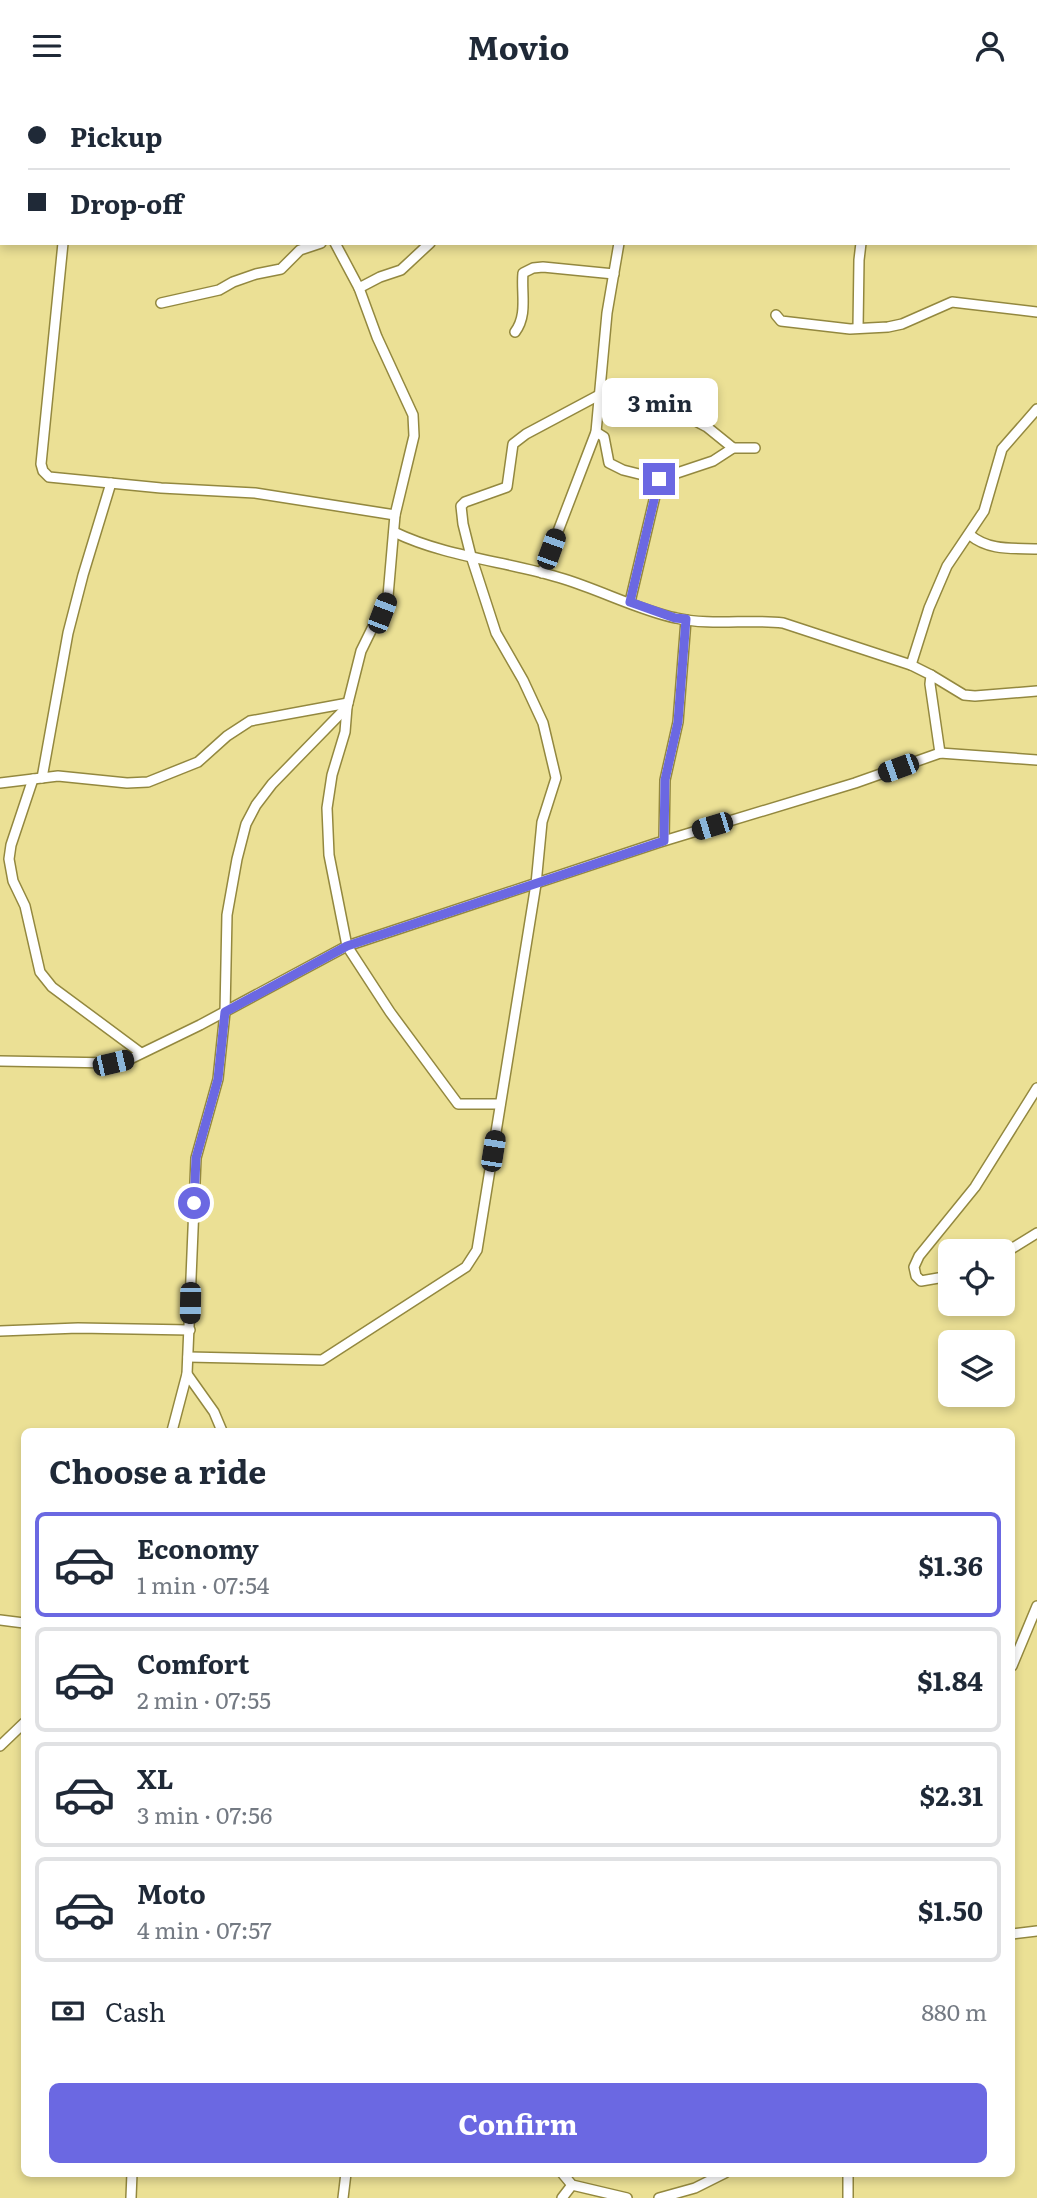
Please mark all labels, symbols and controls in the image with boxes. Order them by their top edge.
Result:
text: Movio [467,22,570,70]
icon: menu [28,27,66,65]
icon: person [971,27,1009,65]
text: Pickup [70,116,162,155]
text: Drop-off [70,183,183,222]
callout: 3 min [601,377,717,427]
text: 3 min [628,385,692,419]
route end [643,463,675,495]
car [534,526,569,572]
car [365,590,400,636]
car [875,751,922,785]
car [689,810,736,842]
car [91,1048,136,1078]
car [480,1129,507,1173]
route start [178,1187,210,1219]
map controls [938,1239,1015,1407]
button: locate [938,1239,1015,1316]
car [180,1282,201,1324]
button: layers [938,1330,1015,1407]
text: Choose a ride [49,1446,266,1494]
text: Economy [137,1528,259,1567]
icon: car [53,1533,116,1596]
text: $1.36 [919,1545,983,1584]
text: 1 min · 07:54 [137,1567,270,1601]
text: Comfort [137,1643,249,1682]
icon: car [53,1648,116,1711]
text: $1.84 [917,1660,983,1699]
text: 2 min · 07:55 [137,1682,271,1716]
text: XL [137,1758,174,1797]
icon: car [53,1763,116,1826]
text: $2.31 [920,1775,983,1814]
text: 3 min · 07:56 [137,1797,272,1831]
text: Moto [137,1873,206,1912]
icon: car [53,1878,116,1941]
text: $1.50 [918,1890,983,1929]
text: 4 min · 07:57 [137,1912,272,1946]
text: Cash [105,1991,166,2030]
icon: cash [49,1992,87,2030]
text: 880 m [921,1994,987,2028]
button: Confirm [49,2083,987,2163]

